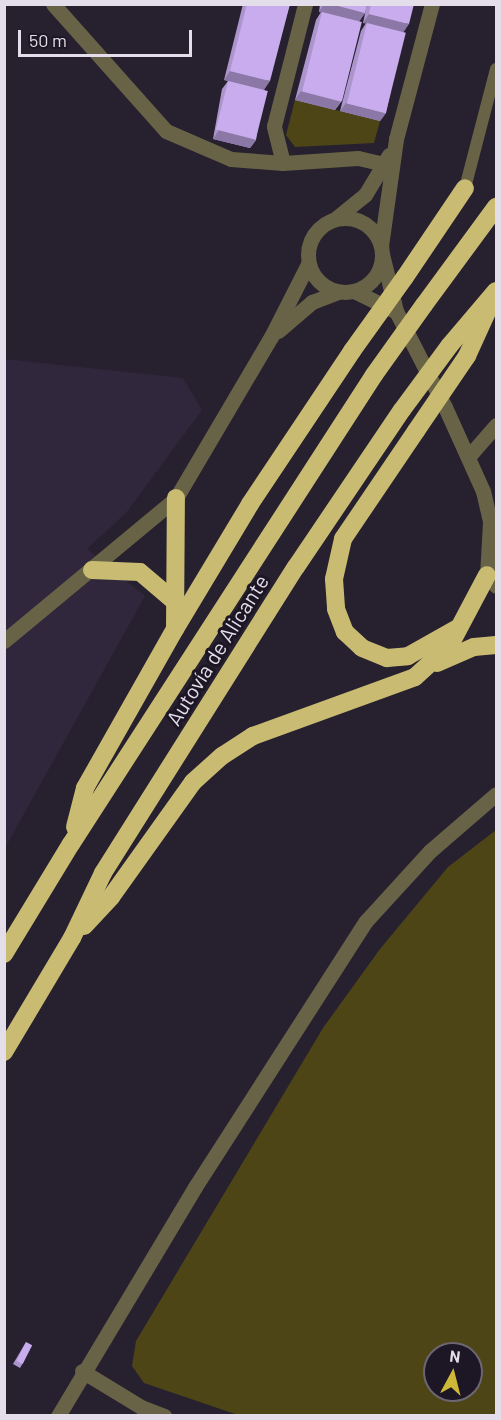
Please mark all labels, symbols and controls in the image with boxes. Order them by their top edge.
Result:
scale bar [21,18,195,56]
text: 50 m [29,29,67,51]
street label: Autovía de Alicante [160,570,274,730]
north arrow [423,1342,483,1402]
text: N [449,1346,461,1366]

